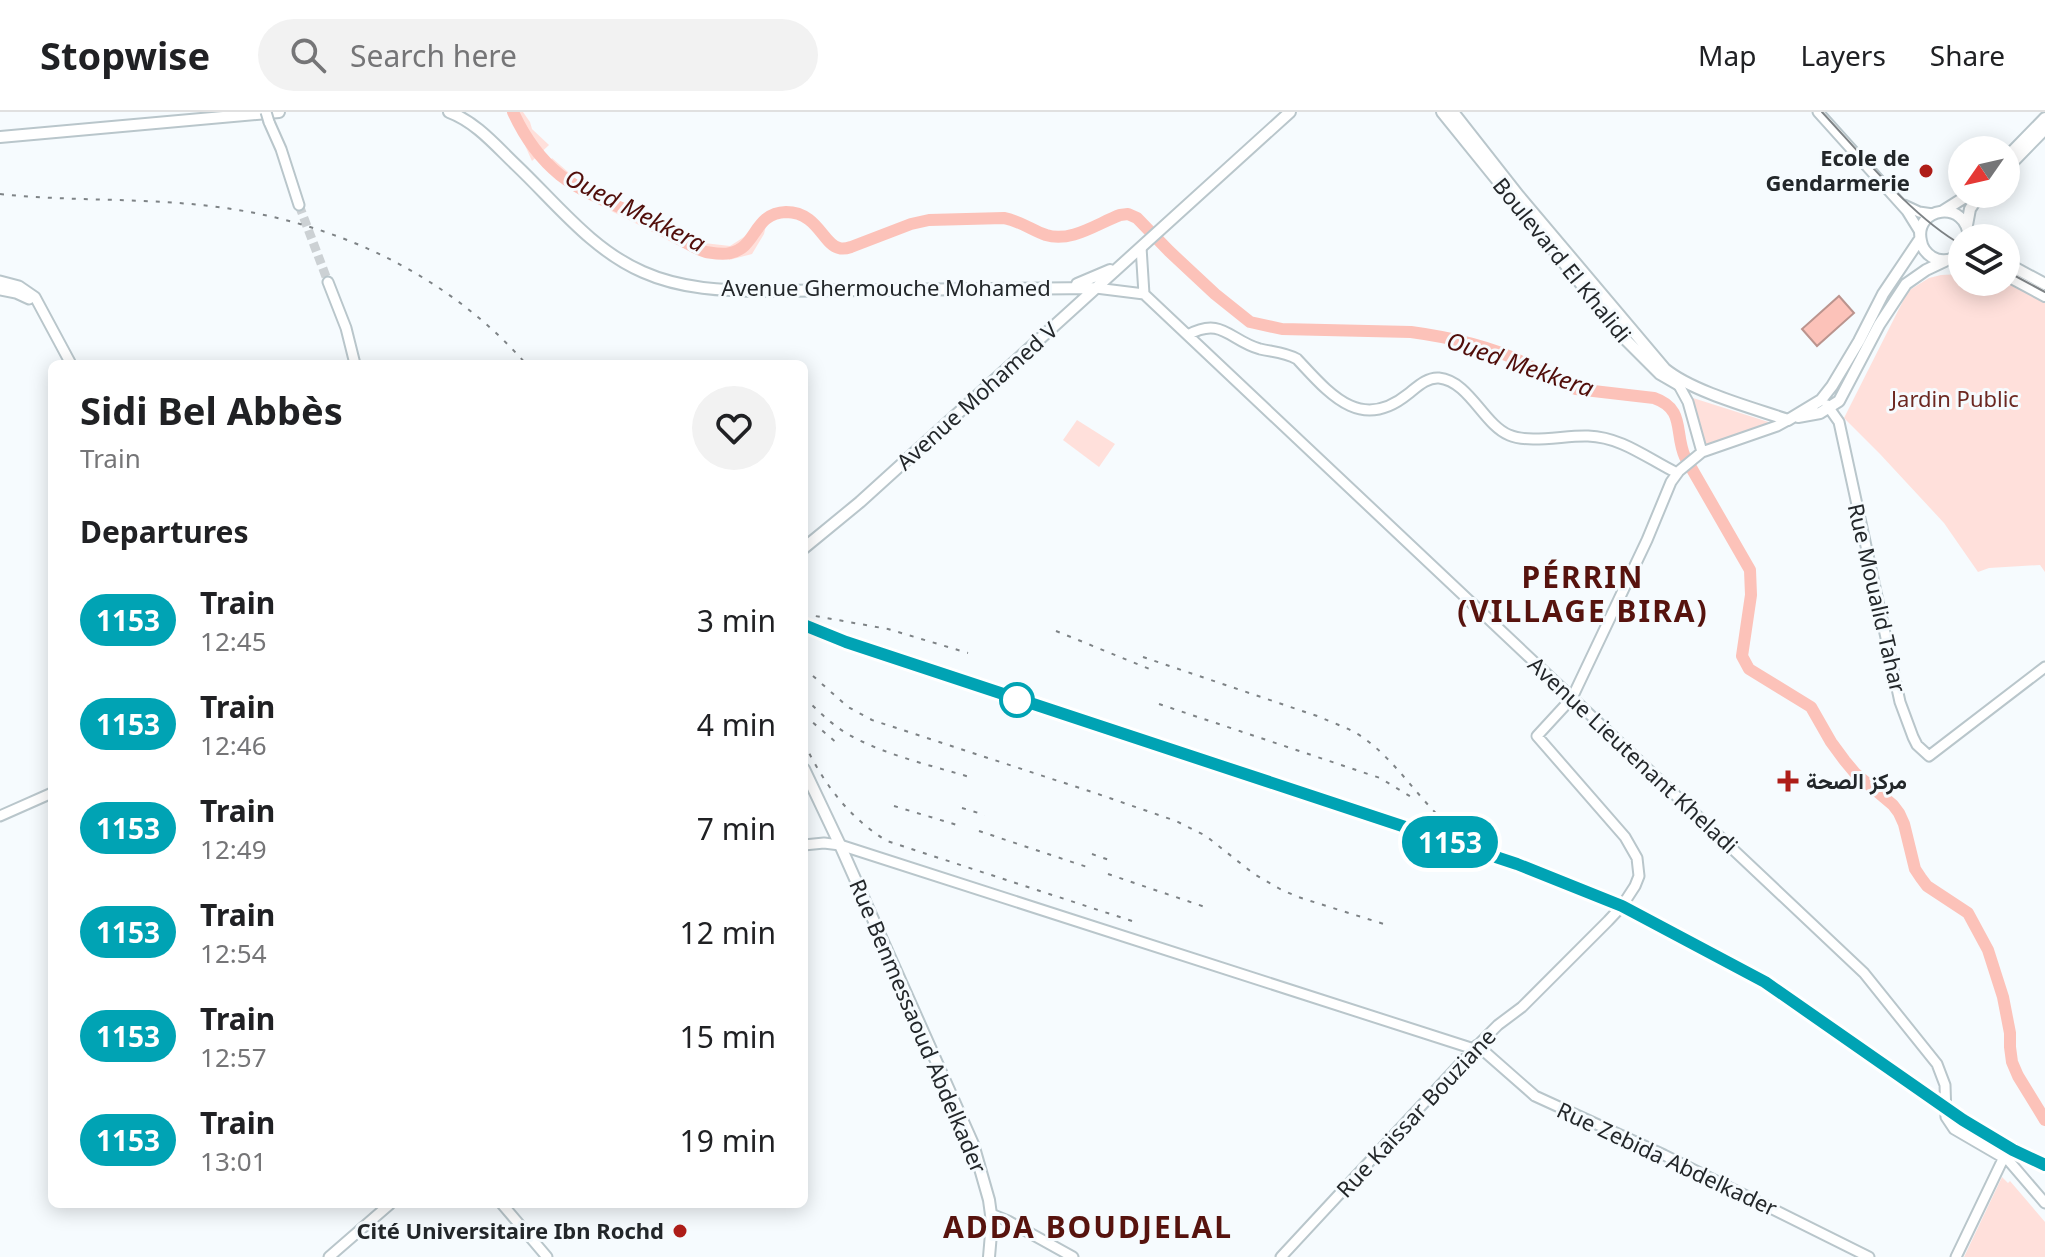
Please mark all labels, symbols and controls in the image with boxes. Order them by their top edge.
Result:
search box [258,19,818,91]
text: Stopwise [40,29,210,81]
icon: search [286,33,330,77]
text: Search here [350,35,517,76]
text: Map [1698,36,1756,74]
text: Layers [1800,36,1886,74]
text: Share [1930,36,2005,74]
north arrow [1948,136,2020,208]
map controls [1948,136,2020,296]
place label: Ecole de Gendarmerie [1766,142,1910,197]
water label: Oued Mekkera [560,160,712,259]
marker: Ecole de Gendarmerie [1917,162,1935,180]
street label: Boulevard El Khalidi [1487,171,1639,348]
button: layers [1948,224,2020,296]
street label: Avenue Ghermouche Mohamed [721,272,1051,302]
street label: Avenue Mohamed V [889,314,1064,476]
water label: Oued Mekkera [1443,323,1599,404]
park label: Jardin Public [1889,383,2019,413]
text: Sidi Bel Abbès [80,384,343,436]
button: heart [692,386,776,470]
text: Train [80,440,141,476]
street label: Rue Moualid Tahar [1842,500,1914,695]
text: Departures [80,511,249,552]
district label: PÉRRIN (VILLAGE BIRA) [1457,556,1709,631]
text: Train [200,582,275,623]
text: 3 min [697,600,776,641]
text: 1153 [96,601,160,639]
text: 12:45 [200,623,267,659]
street label: Avenue Lieutenant Kheladi [1522,649,1745,860]
unlabelled marker [1000,683,1034,717]
text: Train [200,686,275,727]
text: 4 min [697,704,776,745]
text: 1153 [96,705,160,743]
text: 12:46 [200,727,267,763]
place label: مركز الصحة [1806,765,1907,795]
marker: مركز الصحة [1777,770,1799,792]
text: Train [200,790,275,831]
text: 7 min [697,808,776,849]
text: 1153 [96,809,160,847]
line badge: 1153 [1394,816,1506,868]
text: 1153 [1418,823,1482,861]
text: 12:49 [200,831,267,867]
street label: Rue Benmessaoud Abdelkader [843,874,995,1177]
text: Train [200,894,275,935]
text: 12 min [680,912,776,953]
text: 1153 [96,913,160,951]
text: 12:54 [200,935,267,971]
text: Train [200,998,275,1039]
text: 15 min [680,1016,776,1057]
text: 1153 [96,1017,160,1055]
street label: Rue Kaissar Bouziane [1329,1021,1502,1203]
text: 12:57 [200,1039,267,1075]
street label: Rue Zebida Abdelkader [1553,1094,1782,1222]
text: Train [200,1102,275,1143]
text: 19 min [680,1120,776,1161]
text: 1153 [96,1121,160,1159]
text: 13:01 [200,1143,267,1179]
district label: ADDA BOUDJELAL [943,1206,1233,1247]
place label: Cité Universitaire Ibn Rochd [356,1215,664,1245]
marker: Cité Universitaire Ibn Rochd [671,1222,689,1240]

